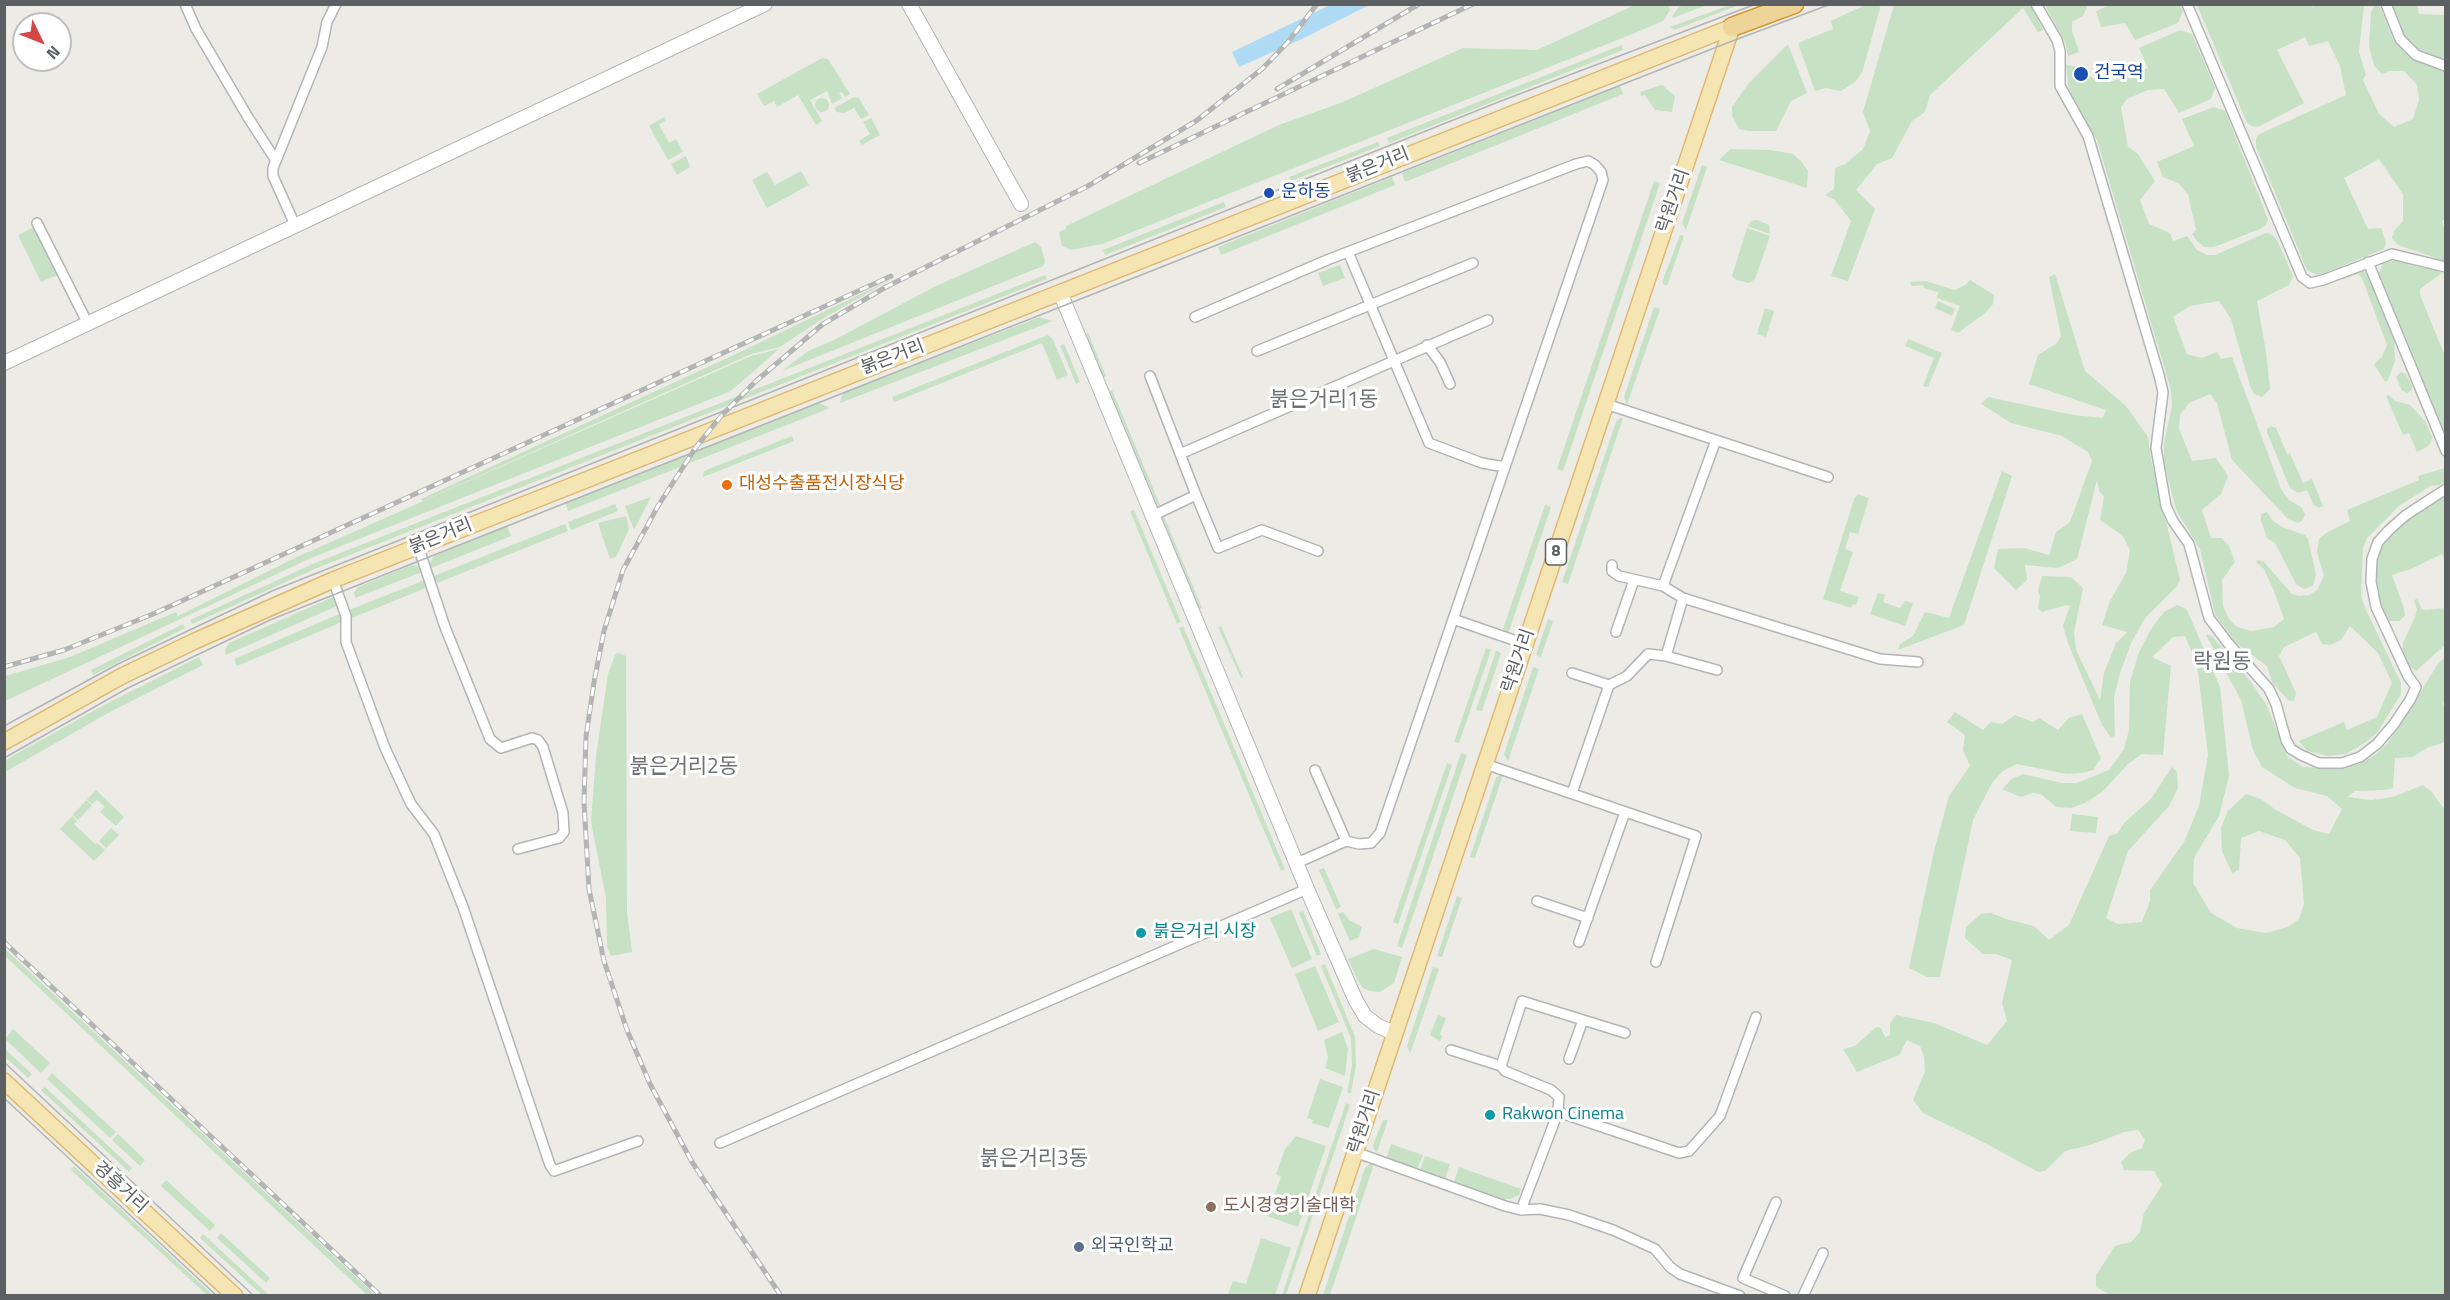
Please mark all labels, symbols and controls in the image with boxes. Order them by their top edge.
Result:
north arrow [12,12,72,72]
text: N [41,41,66,65]
place label: 건국역 [2094,63,2144,85]
marker: 건국역 [2072,65,2090,83]
street label: 붉은거리 [1343,144,1413,188]
street label: 락원거리 [1653,166,1695,236]
place label: 운하동 [1281,182,1331,204]
marker: 운하동 [1262,186,1276,200]
street label: 붉은거리 [858,336,928,380]
district label: 붉은거리1동 [1270,388,1378,414]
place label: 대성수출품전시장식당 [739,474,905,496]
marker: 대성수출품전시장식당 [720,478,734,492]
street label: 붉은거리 [406,515,476,559]
road number: 8 [1546,539,1566,565]
street label: 락원거리 [1498,626,1540,696]
district label: 락원동 [2193,650,2251,676]
district label: 붉은거리2동 [630,755,738,781]
place label: 붉은거리 시장 [1153,922,1256,944]
marker: 붉은거리 시장 [1134,926,1148,940]
street label: 락원거리 [1344,1087,1386,1157]
place label: Rakwon Cinema [1502,1104,1624,1126]
marker: Rakwon Cinema [1483,1108,1497,1122]
district label: 붉은거리3동 [980,1147,1088,1173]
street label: 경흥거리 [88,1158,152,1218]
place label: 도시경영기술대학 [1223,1196,1355,1218]
marker: 도시경영기술대학 [1204,1200,1218,1214]
place label: 외국인학교 [1091,1236,1174,1258]
marker: 외국인학교 [1072,1240,1086,1254]

